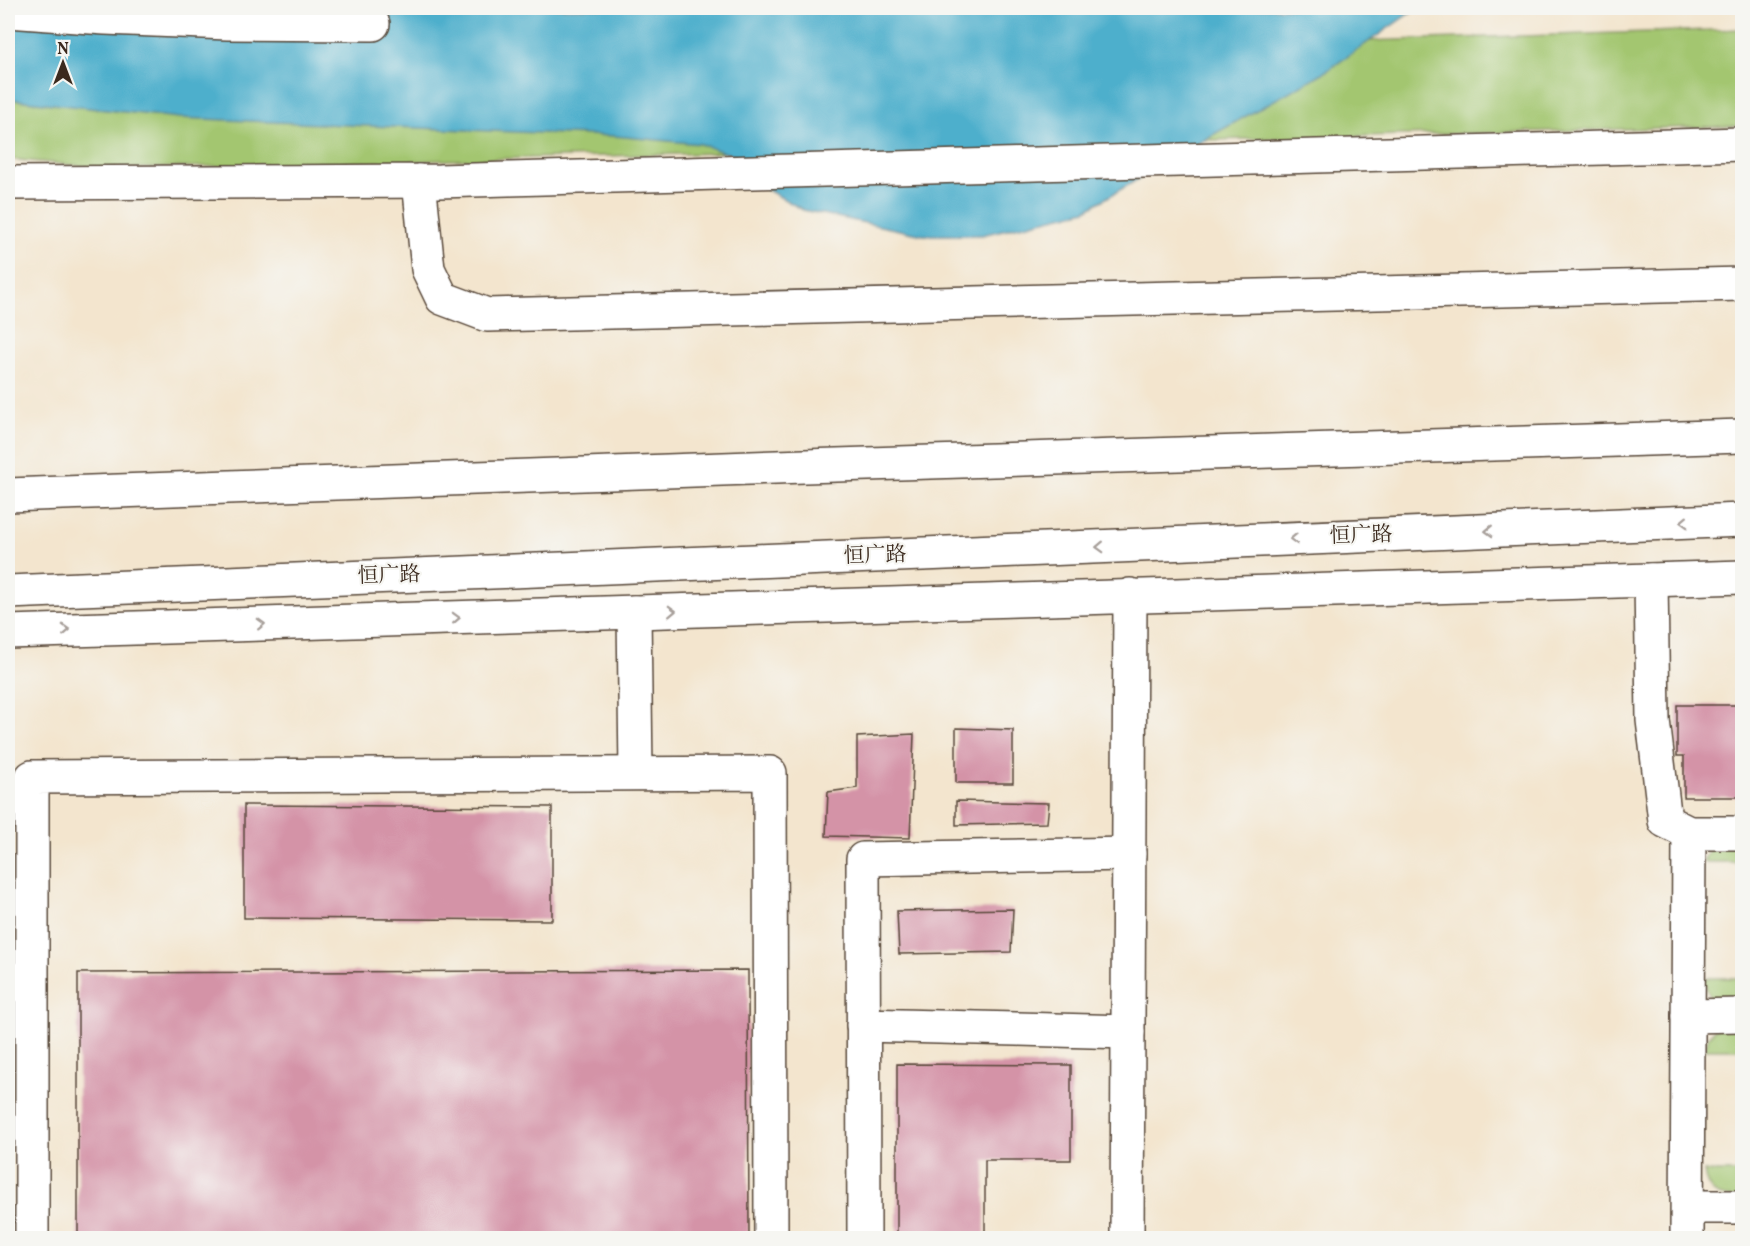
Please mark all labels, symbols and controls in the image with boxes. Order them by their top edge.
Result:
north arrow [33,33,93,93]
text: N [57,39,69,61]
one-way arrow [1680,516,1689,529]
street label: 恒广路 [1329,520,1393,552]
one-way arrow [1485,524,1494,537]
one-way arrow [1290,532,1299,545]
street label: 恒广路 [843,540,907,572]
one-way arrow [1095,540,1104,553]
street label: 恒广路 [357,560,421,592]
one-way arrow [667,604,676,617]
one-way arrow [451,611,460,624]
one-way arrow [256,617,265,630]
one-way arrow [61,624,70,636]

